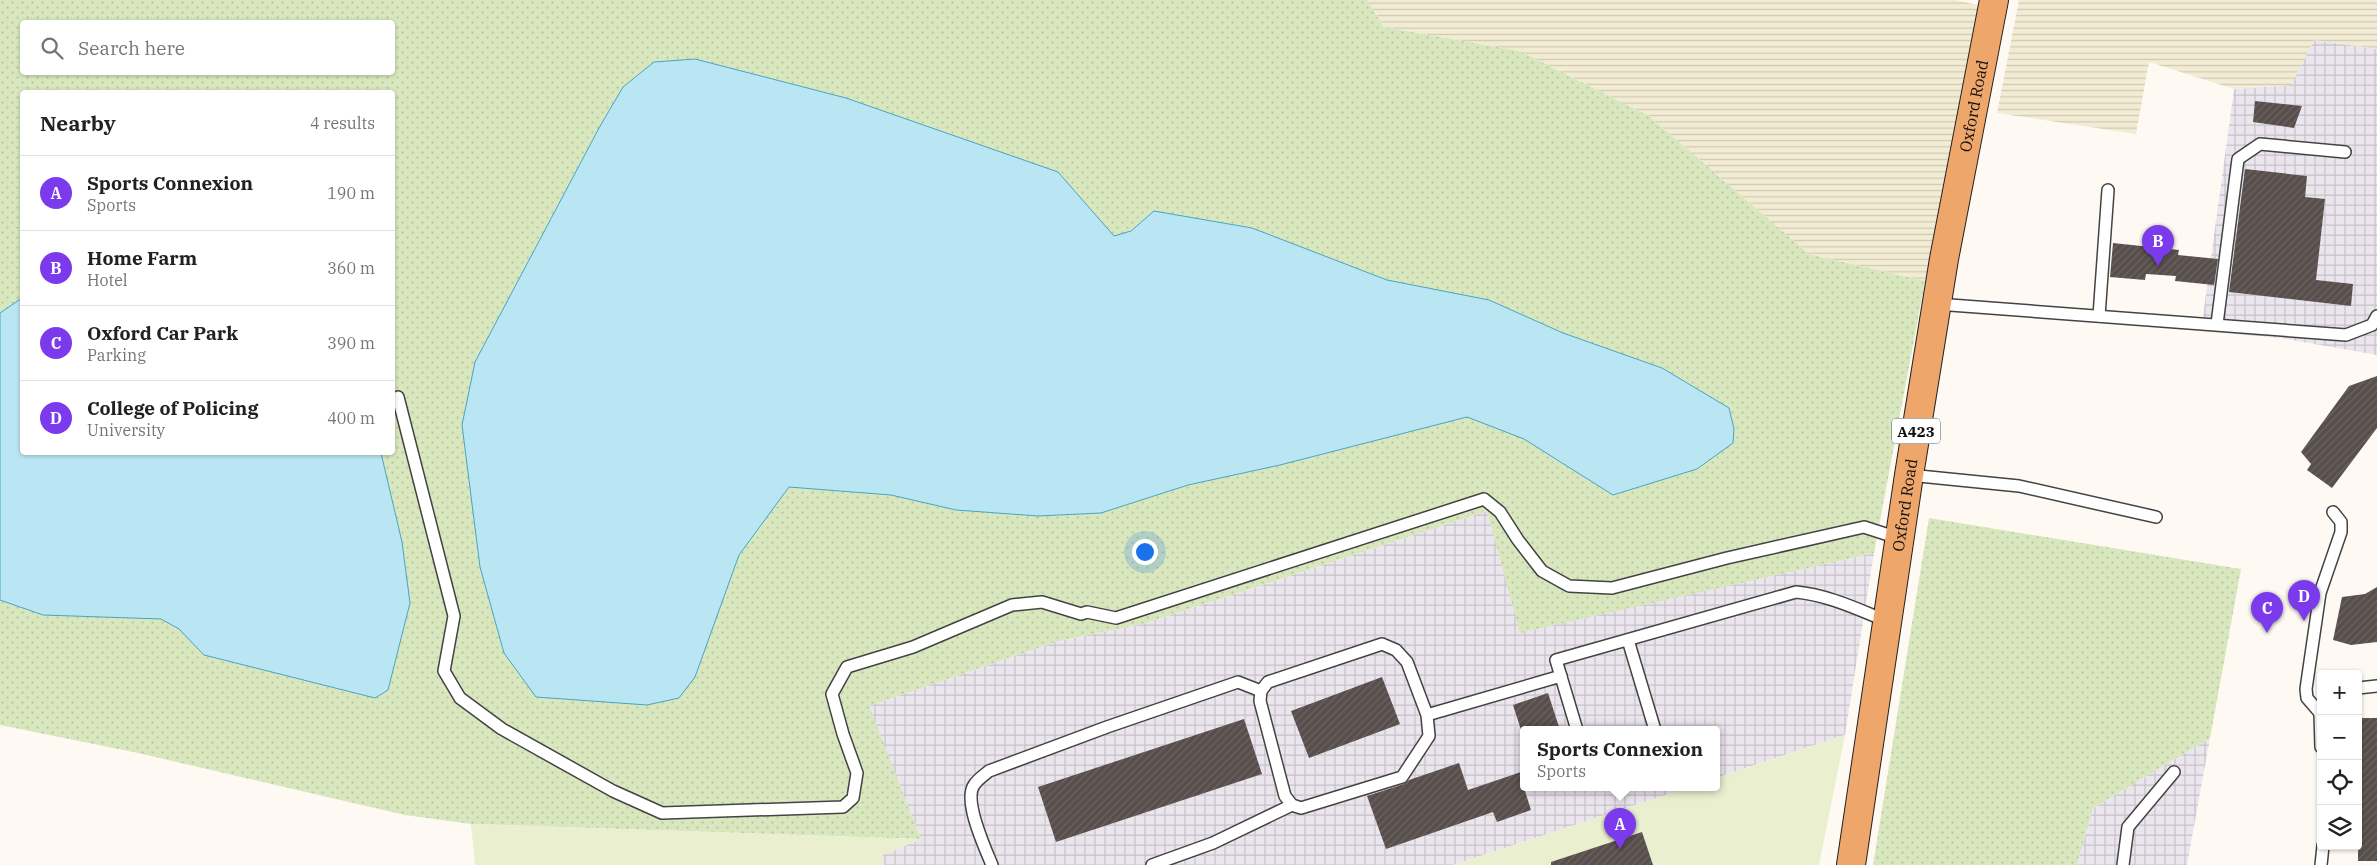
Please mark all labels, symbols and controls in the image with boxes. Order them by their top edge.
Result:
search box [20,20,395,75]
icon: search [38,34,66,62]
text: Search here [78,36,185,60]
street label: Oxford Road [1955,58,1992,154]
text: Nearby [40,109,116,137]
text: 4 results [310,113,375,133]
text: Sports Connexion [87,171,253,195]
text: A [50,183,62,203]
text: 190 m [327,183,375,203]
text: Sports [87,195,136,215]
pin: B [2142,225,2174,266]
text: Home Farm [87,246,197,270]
text: B [50,258,62,278]
text: 360 m [327,258,375,278]
text: Hotel [87,270,128,290]
text: Oxford Car Park [87,321,238,345]
text: C [51,333,61,353]
text: 390 m [327,333,375,353]
text: Parking [87,345,146,365]
text: College of Policing [87,396,258,420]
text: D [50,408,62,428]
text: 400 m [327,408,375,428]
road number: A423 [1892,418,1940,444]
text: University [87,420,165,440]
street label: Oxford Road [1888,457,1922,553]
your location [1132,539,1158,565]
pin: D [2288,580,2320,621]
pin: C [2251,592,2283,633]
map controls [2317,670,2362,850]
button: + [2317,670,2362,715]
button: − [2317,715,2362,760]
popup [1520,726,1720,791]
text: Sports Connexion [1537,737,1703,761]
button: locate [2317,760,2362,805]
text: Sports [1537,761,1586,781]
button: layers [2317,805,2362,850]
pin: A [1604,808,1636,849]

